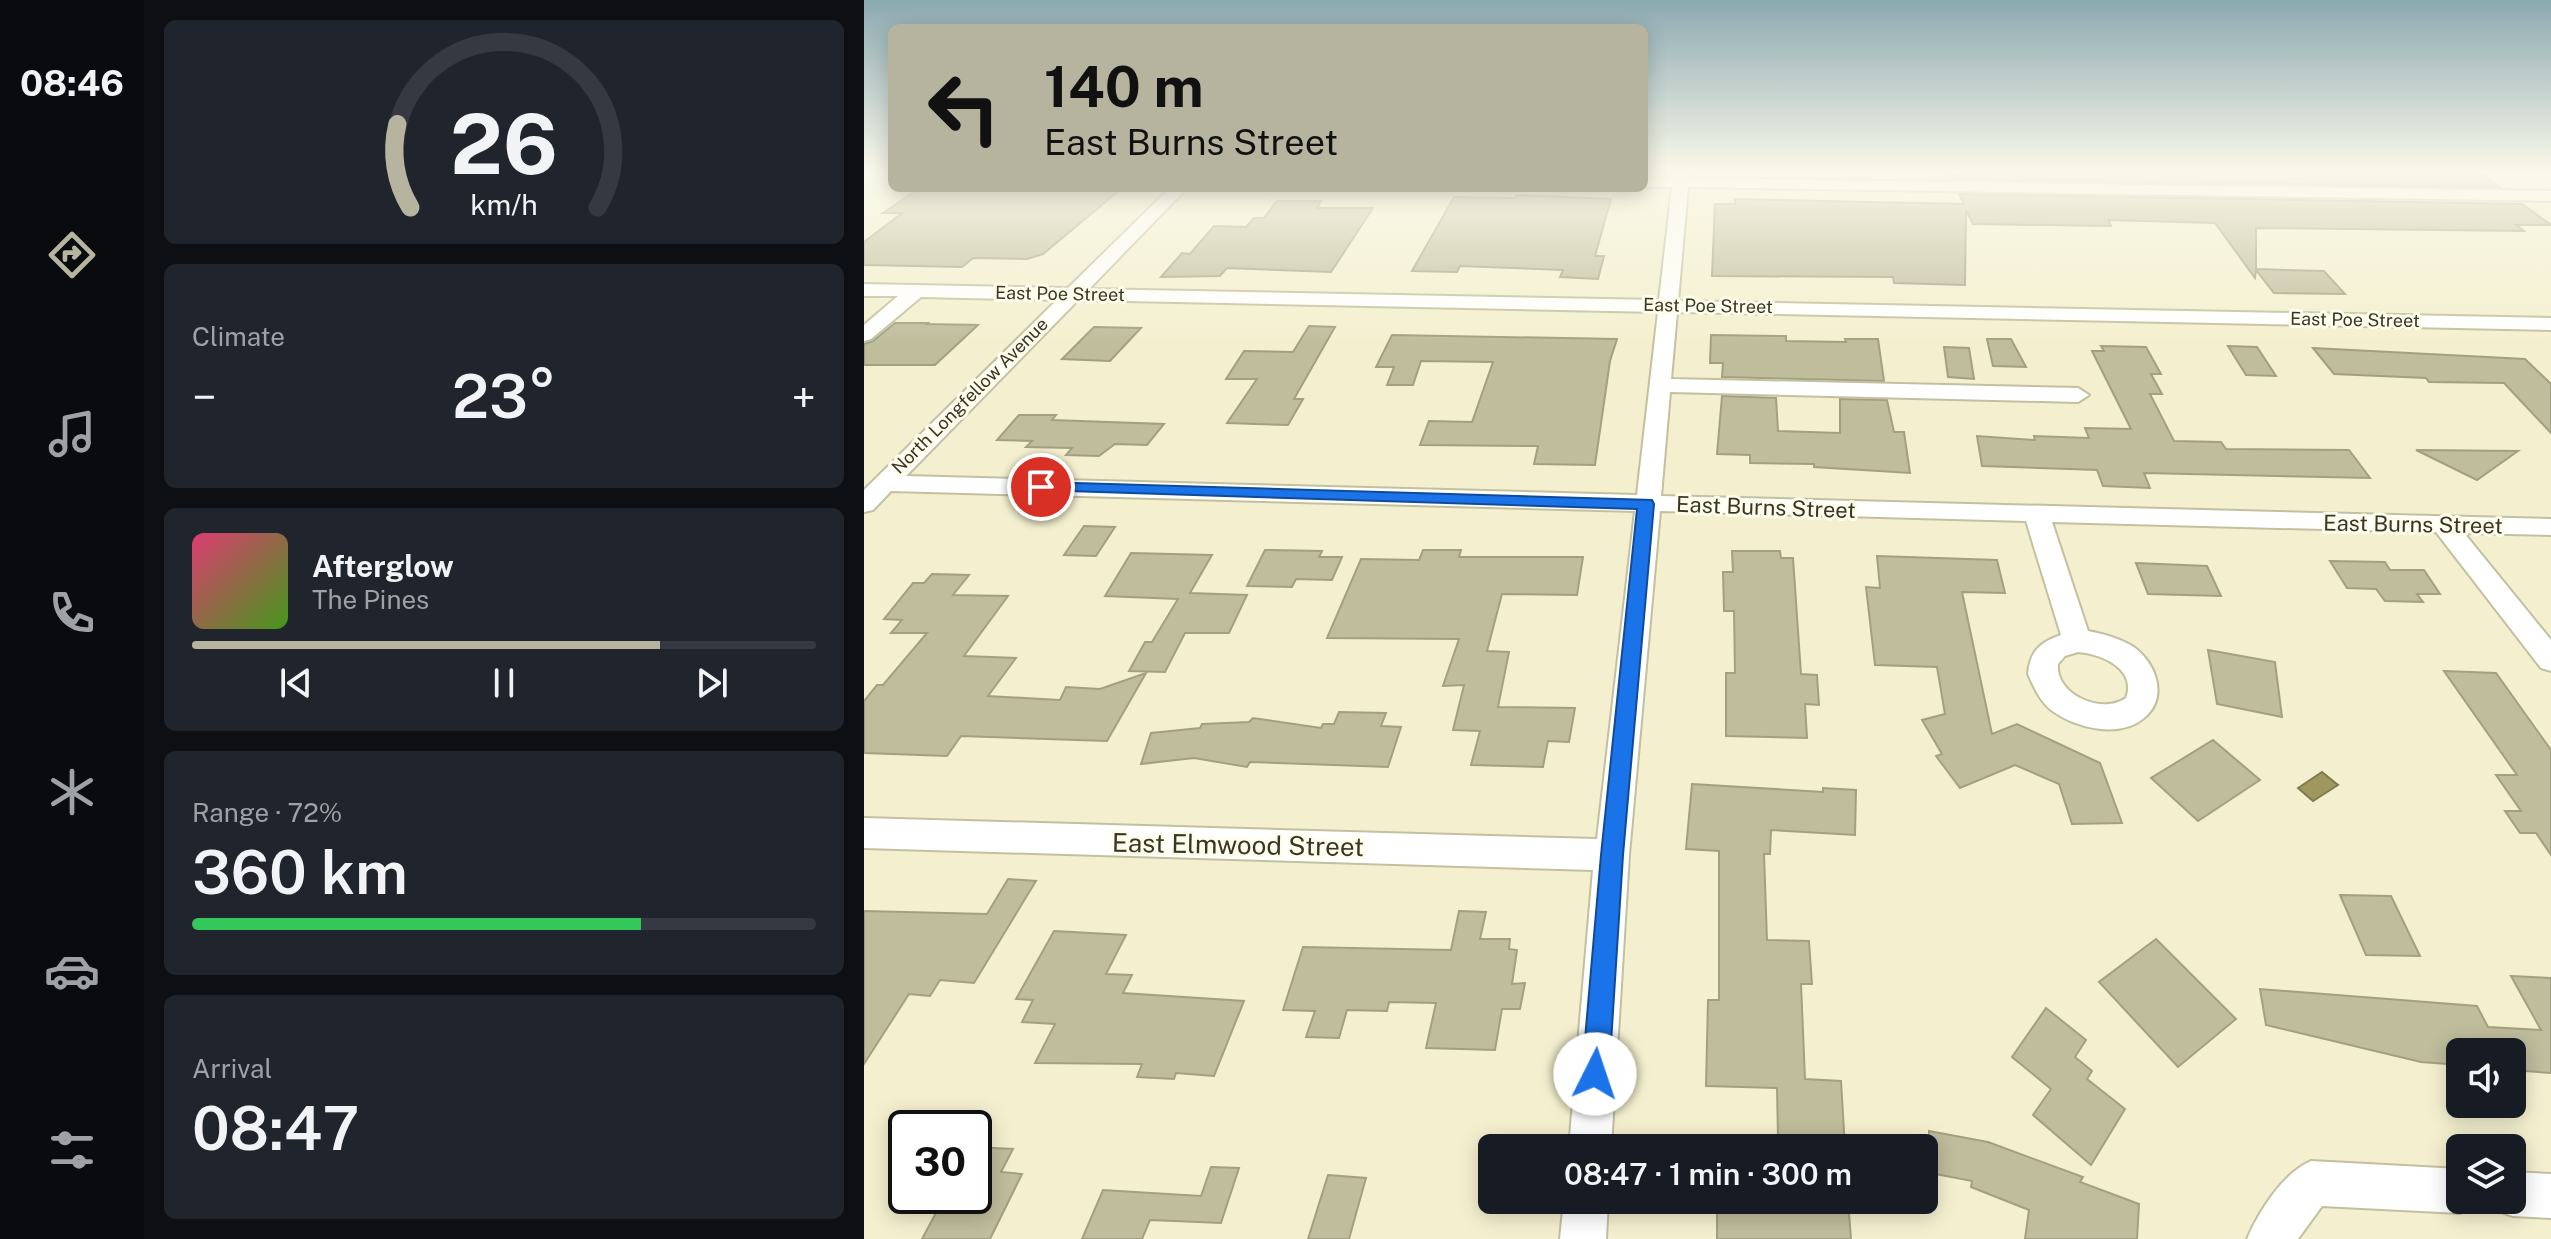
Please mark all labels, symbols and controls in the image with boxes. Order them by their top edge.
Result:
text: 140 m [1044,54,1204,120]
icon: left [912,56,1016,160]
text: 08:46 [20,62,124,104]
text: 26 [450,94,558,192]
text: East Burns Street [1044,121,1338,163]
text: km/h [470,188,538,221]
icon: directions [44,227,100,283]
street label: East Poe Street [995,282,1125,305]
street label: East Poe Street [1643,294,1773,317]
street label: East Poe Street [2290,308,2420,331]
street label: North Longfellow Avenue [887,313,1052,478]
text: Climate [192,321,285,352]
text: 23° [452,361,556,432]
text: − [192,371,216,423]
text: + [792,371,816,423]
icon: music [44,406,100,462]
pin [1007,453,1075,521]
icon: arrive [1019,465,1063,509]
street label: East Burns Street [1676,491,1856,523]
street label: East Burns Street [2323,509,2503,539]
text: Afterglow [312,548,454,584]
text: The Pines [312,584,429,615]
icon: phone [44,585,100,641]
icon: previous [274,661,318,705]
icon: pause [482,661,526,705]
icon: next [690,661,734,705]
icon: climate [44,764,100,820]
text: Range · 72% [192,797,342,828]
street label: East Elmwood Street [1112,827,1364,862]
text: 360 km [192,837,408,908]
icon: car [44,943,100,999]
position arrow [1553,1032,1637,1116]
map controls [2446,1038,2526,1214]
button: sound [2446,1038,2526,1118]
text: Arrival [192,1053,272,1084]
text: 08:47 [192,1093,359,1164]
speed limit sign: 30 [888,1110,992,1214]
icon: filters [44,1122,100,1178]
button: layers [2446,1134,2526,1214]
text: 08:47 · 1 min · 300 m [1564,1156,1852,1192]

